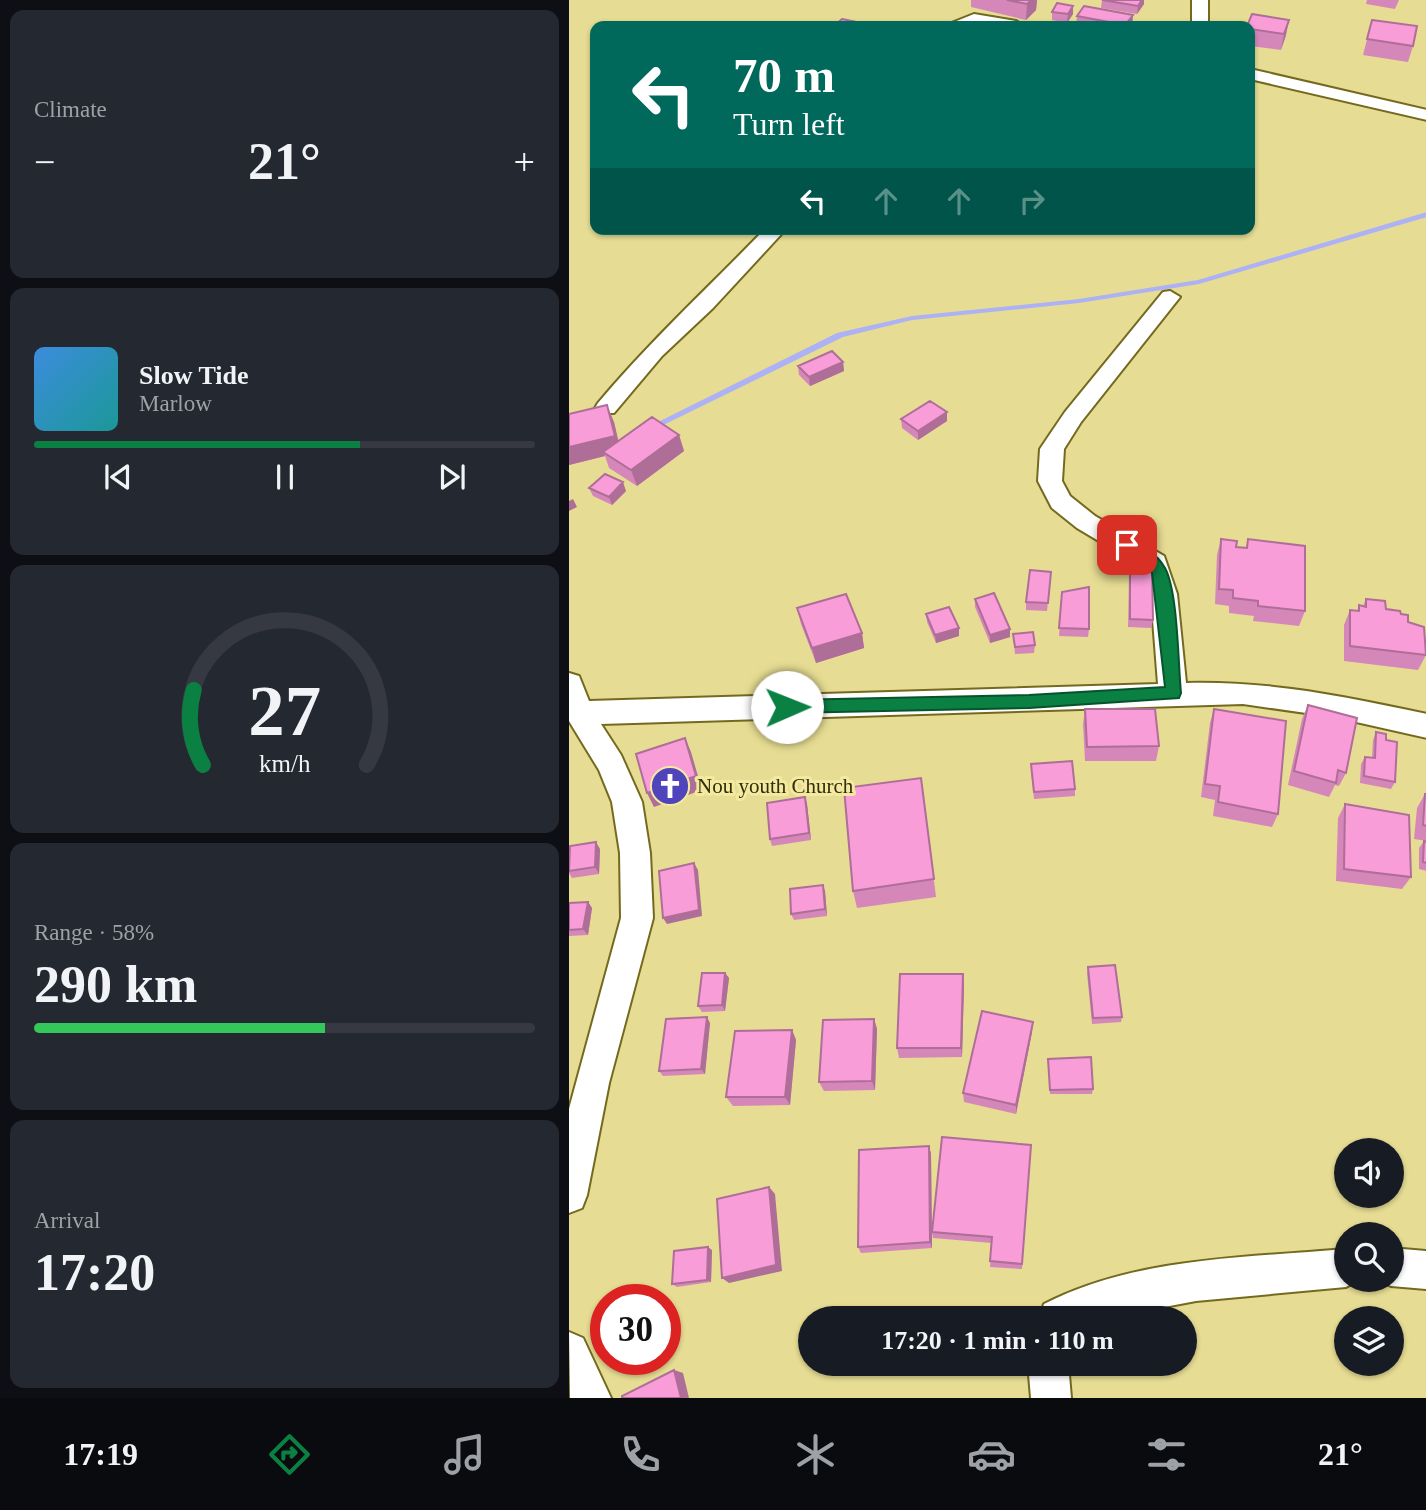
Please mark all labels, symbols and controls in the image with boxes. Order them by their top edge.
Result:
text: 70 m [733,48,835,103]
icon: left [618,49,709,140]
text: Climate [34,97,107,122]
text: Turn left [733,106,845,142]
text: 21° [248,133,321,190]
text: − [34,141,55,183]
text: + [514,141,535,183]
icon: left [794,182,832,220]
icon: ahead [867,182,905,220]
icon: ahead [940,182,978,220]
icon: right [1013,182,1051,220]
text: Slow Tide [139,361,249,390]
text: Marlow [139,391,212,416]
icon: previous [99,458,137,496]
icon: pause [266,458,304,496]
icon: next [433,458,471,496]
pin [1097,515,1157,575]
icon: arrive [1108,526,1146,564]
text: 27 [248,670,321,751]
position arrow [750,670,824,744]
text: km/h [259,750,311,777]
church icon: Nou youth Church [649,765,691,807]
place label: Nou youth Church [697,774,854,798]
text: Range · 58% [34,920,154,945]
text: 290 km [34,956,197,1013]
map controls [1334,1138,1404,1376]
button: sound [1334,1138,1404,1208]
text: Arrival [34,1208,100,1233]
button: search [1334,1222,1404,1292]
text: 17:20 [34,1244,155,1301]
speed limit sign: 30 [590,1284,681,1375]
button: layers [1334,1306,1404,1376]
text: 17:20 · 1 min · 110 m [881,1326,1114,1355]
icon: directions [265,1430,314,1479]
icon: music [440,1430,489,1479]
icon: phone [616,1430,665,1479]
icon: climate [791,1430,840,1479]
icon: car [967,1430,1016,1479]
icon: filters [1142,1430,1191,1479]
text: 17:19 [63,1436,138,1472]
text: 21° [1318,1436,1363,1472]

